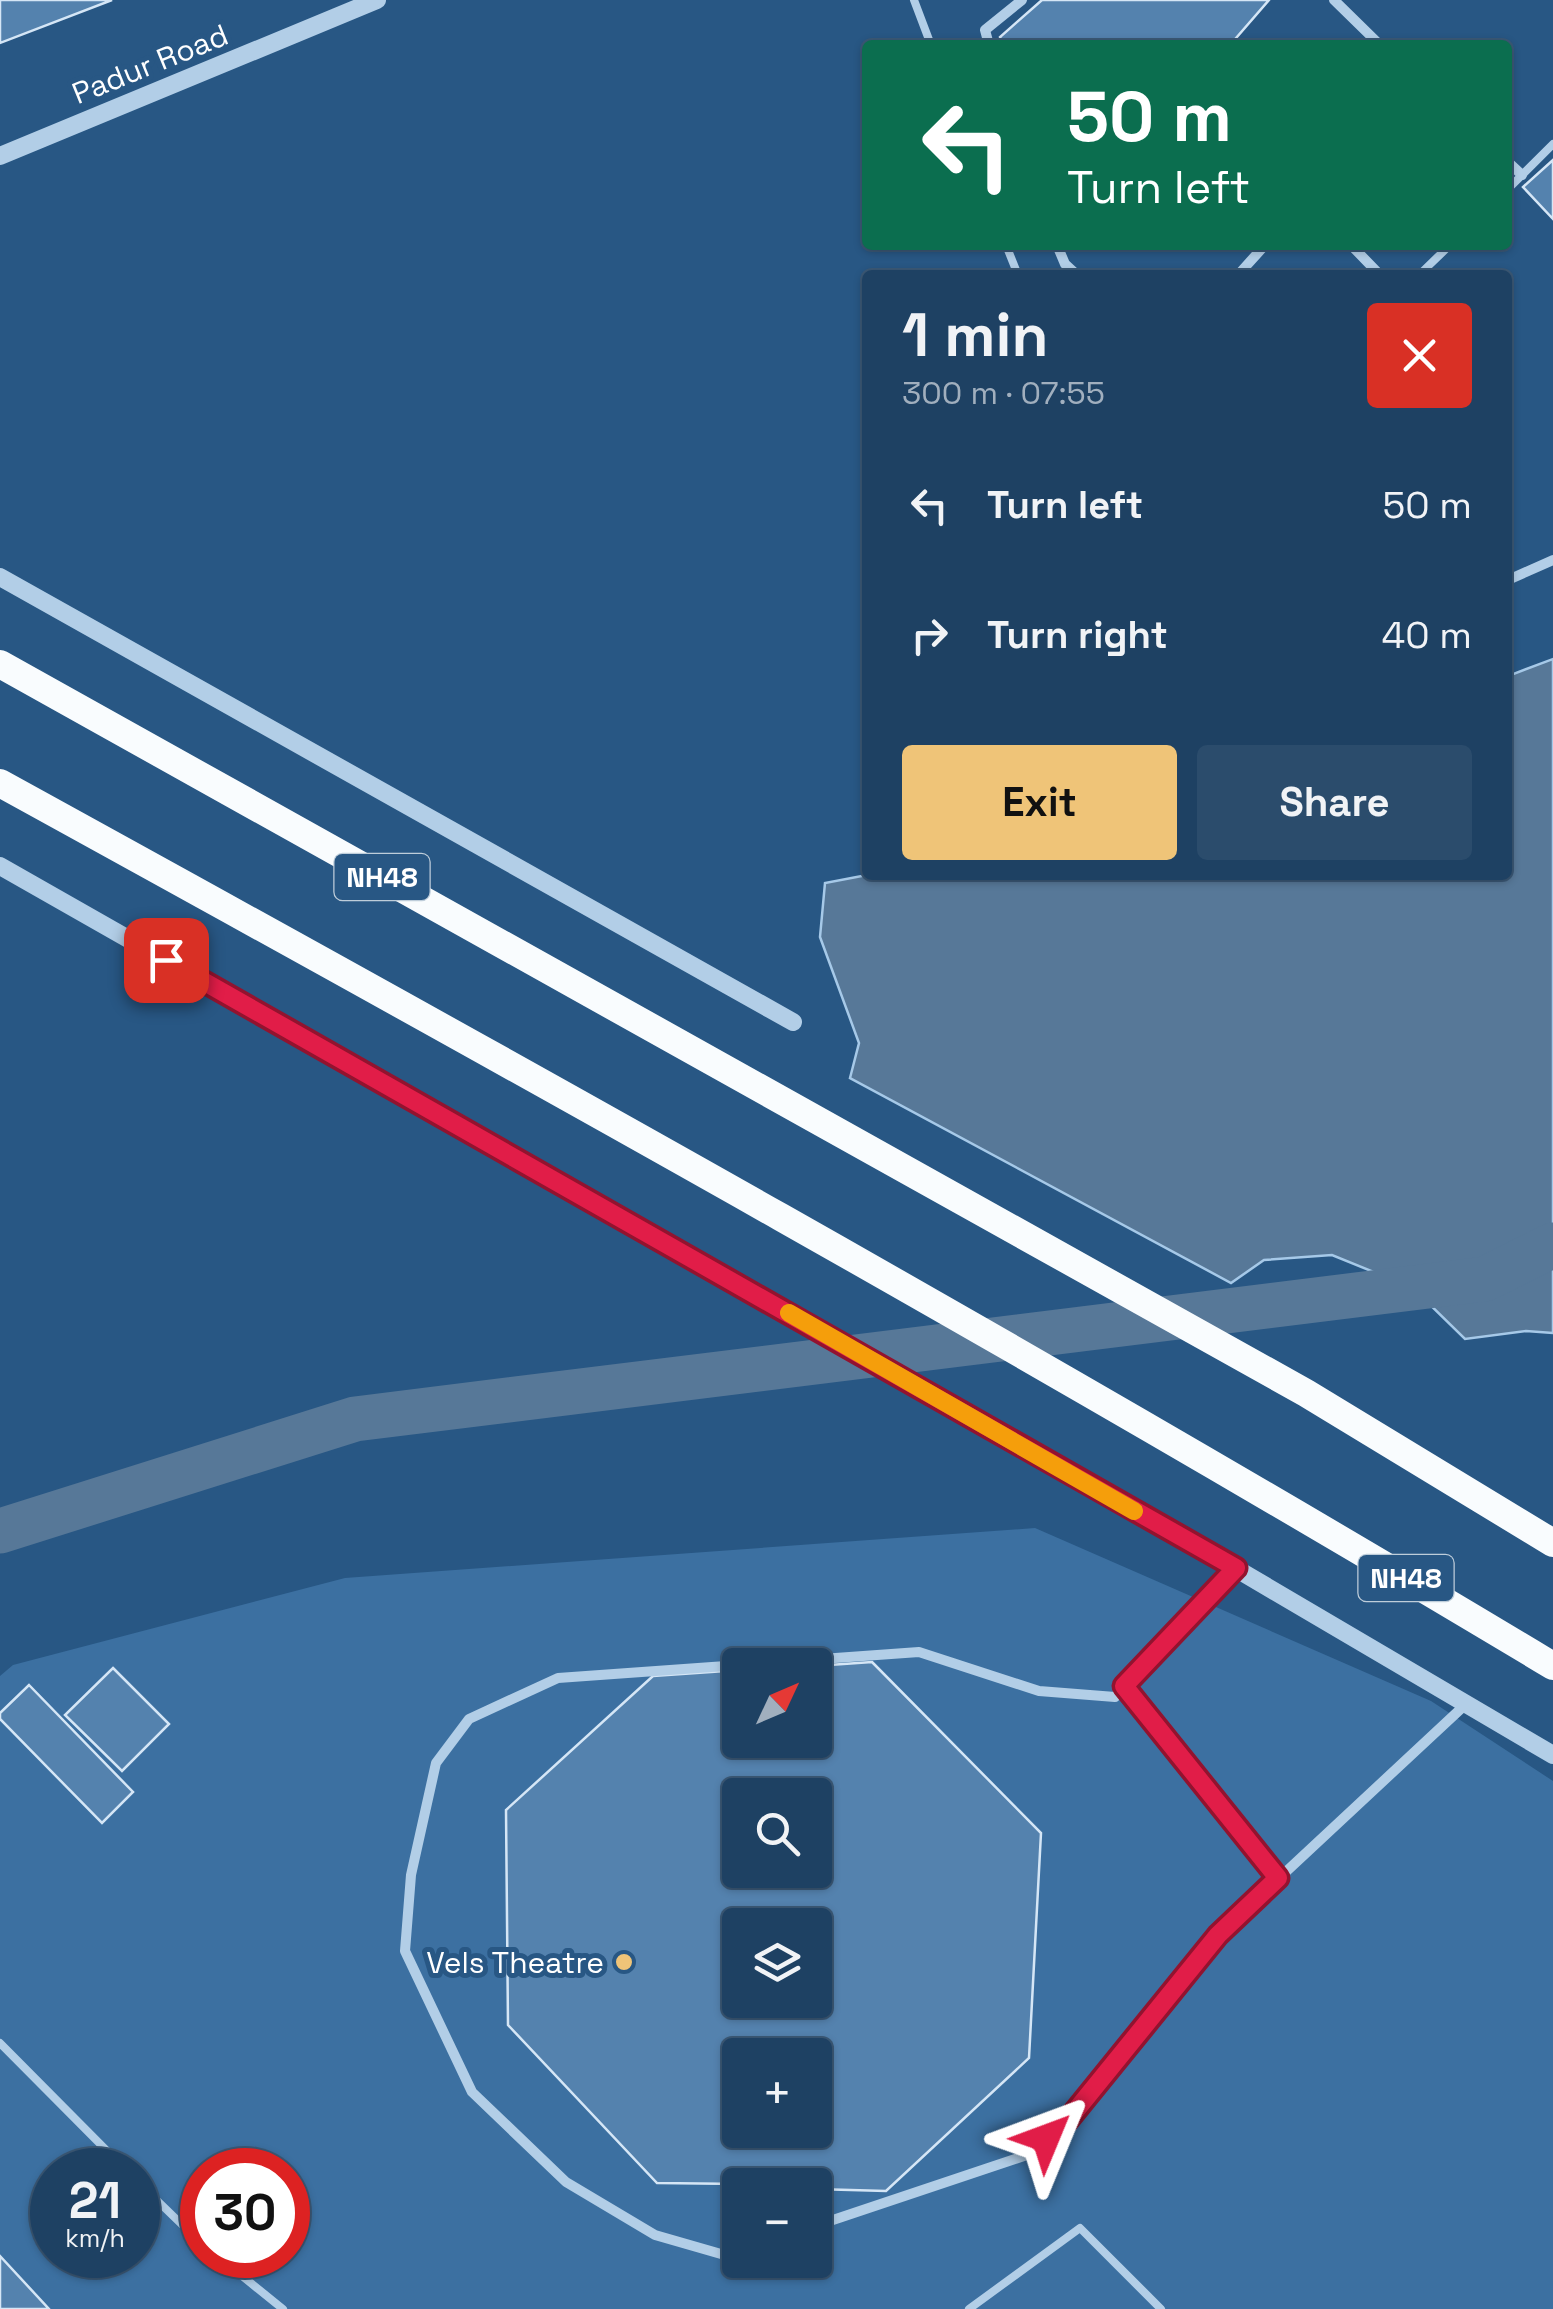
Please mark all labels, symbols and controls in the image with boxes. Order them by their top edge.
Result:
street label: Padur Road [66,15,234,113]
text: 50 m [1067,72,1232,161]
icon: left [902,80,1032,210]
text: Turn left [1067,159,1250,216]
text: 1 min [902,297,1049,374]
button: close [1367,303,1472,408]
text: 300 m · 07:55 [902,373,1105,413]
icon: left [902,478,957,533]
text: Turn left [987,481,1143,529]
text: 50 m [1382,481,1472,529]
icon: right [902,608,957,663]
text: Turn right [987,611,1168,659]
text: 40 m [1381,611,1472,659]
button: Exit [902,745,1177,860]
button: Share [1197,745,1472,860]
road number: NH48 [334,854,430,900]
pin [124,918,209,1003]
icon: arrive [139,933,194,988]
road number: NH48 [1358,1555,1454,1601]
north arrow [722,1648,832,1758]
map controls [722,1648,832,2278]
button: search [722,1778,832,1888]
button: layers [722,1908,832,2018]
place label: Vels Theatre [426,1943,604,1982]
marker: Vels Theatre [613,1951,635,1973]
button: + [722,2038,832,2148]
position arrow [994,2086,1098,2190]
speed limit sign: 30 [180,2148,310,2278]
button: − [722,2168,832,2278]
text: 21 [69,2169,121,2233]
text: km/h [65,2222,125,2254]

